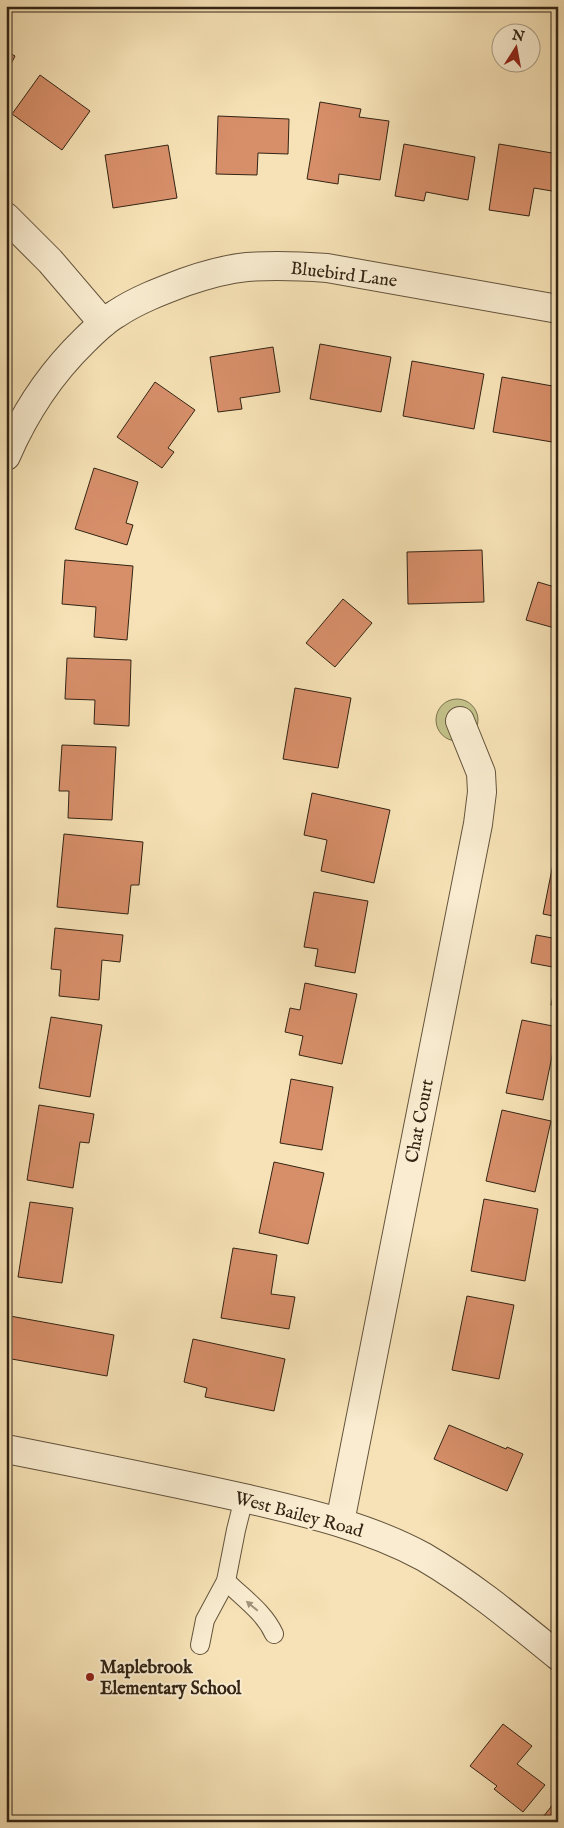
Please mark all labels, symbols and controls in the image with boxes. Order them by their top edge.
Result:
north arrow [492,22,542,72]
text: N [510,26,526,46]
street label: Bluebird Lane [289,258,398,293]
street label: Chat Court [401,1077,440,1165]
street label: West Bailey Road [232,1487,366,1544]
one-way arrow [246,1601,258,1612]
place label: Maplebrook Elementary School [100,1657,242,1701]
marker: Maplebrook Elementary School [84,1671,96,1683]

